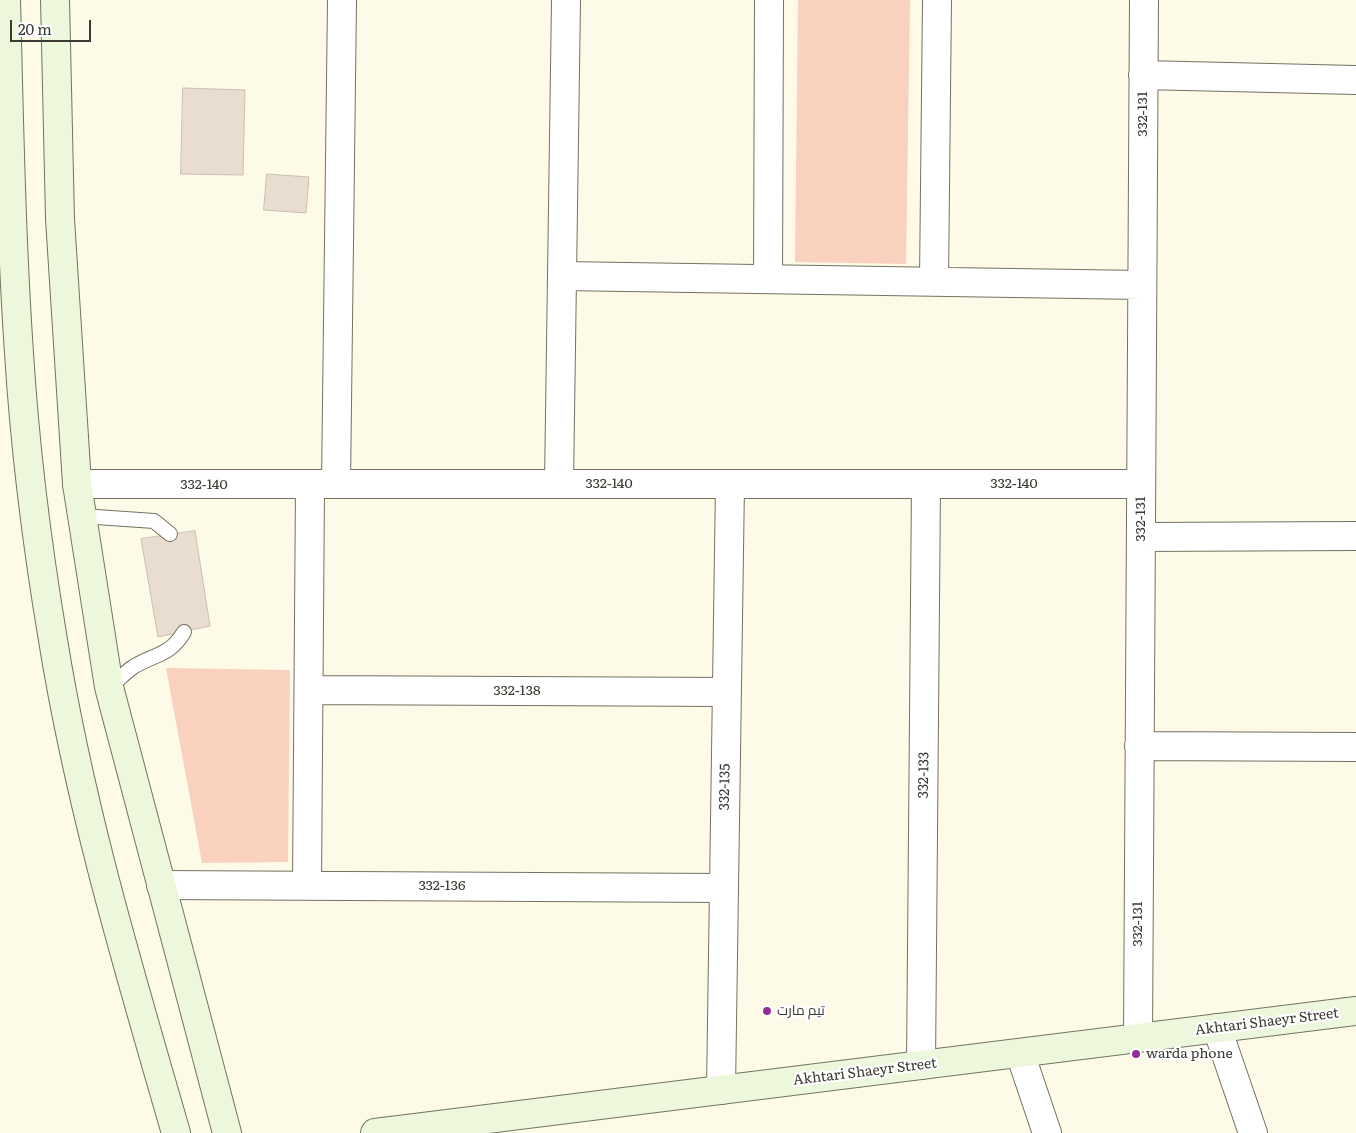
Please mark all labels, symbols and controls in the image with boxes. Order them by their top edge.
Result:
scale bar [12,10,94,42]
text: 20 m [18,17,52,40]
street label: 332-131 [1135,91,1151,137]
street label: 332-140 [585,476,633,492]
street label: 332-140 [990,476,1038,492]
street label: 332-140 [180,477,228,493]
street label: 332-131 [1133,496,1149,542]
street label: 332-138 [493,683,541,699]
street label: 332-133 [915,751,933,799]
street label: 332-135 [716,763,734,811]
street label: 332-136 [418,878,466,894]
street label: 332-131 [1130,901,1146,947]
place label: تيم مارت [777,1003,825,1019]
marker: تيم مارت [761,1005,773,1017]
street label: Akhtari Shaeyr Street [1194,1005,1340,1039]
place label: warda phone [1146,1046,1233,1062]
marker: warda phone [1130,1048,1142,1060]
street label: Akhtari Shaeyr Street [792,1055,938,1089]

